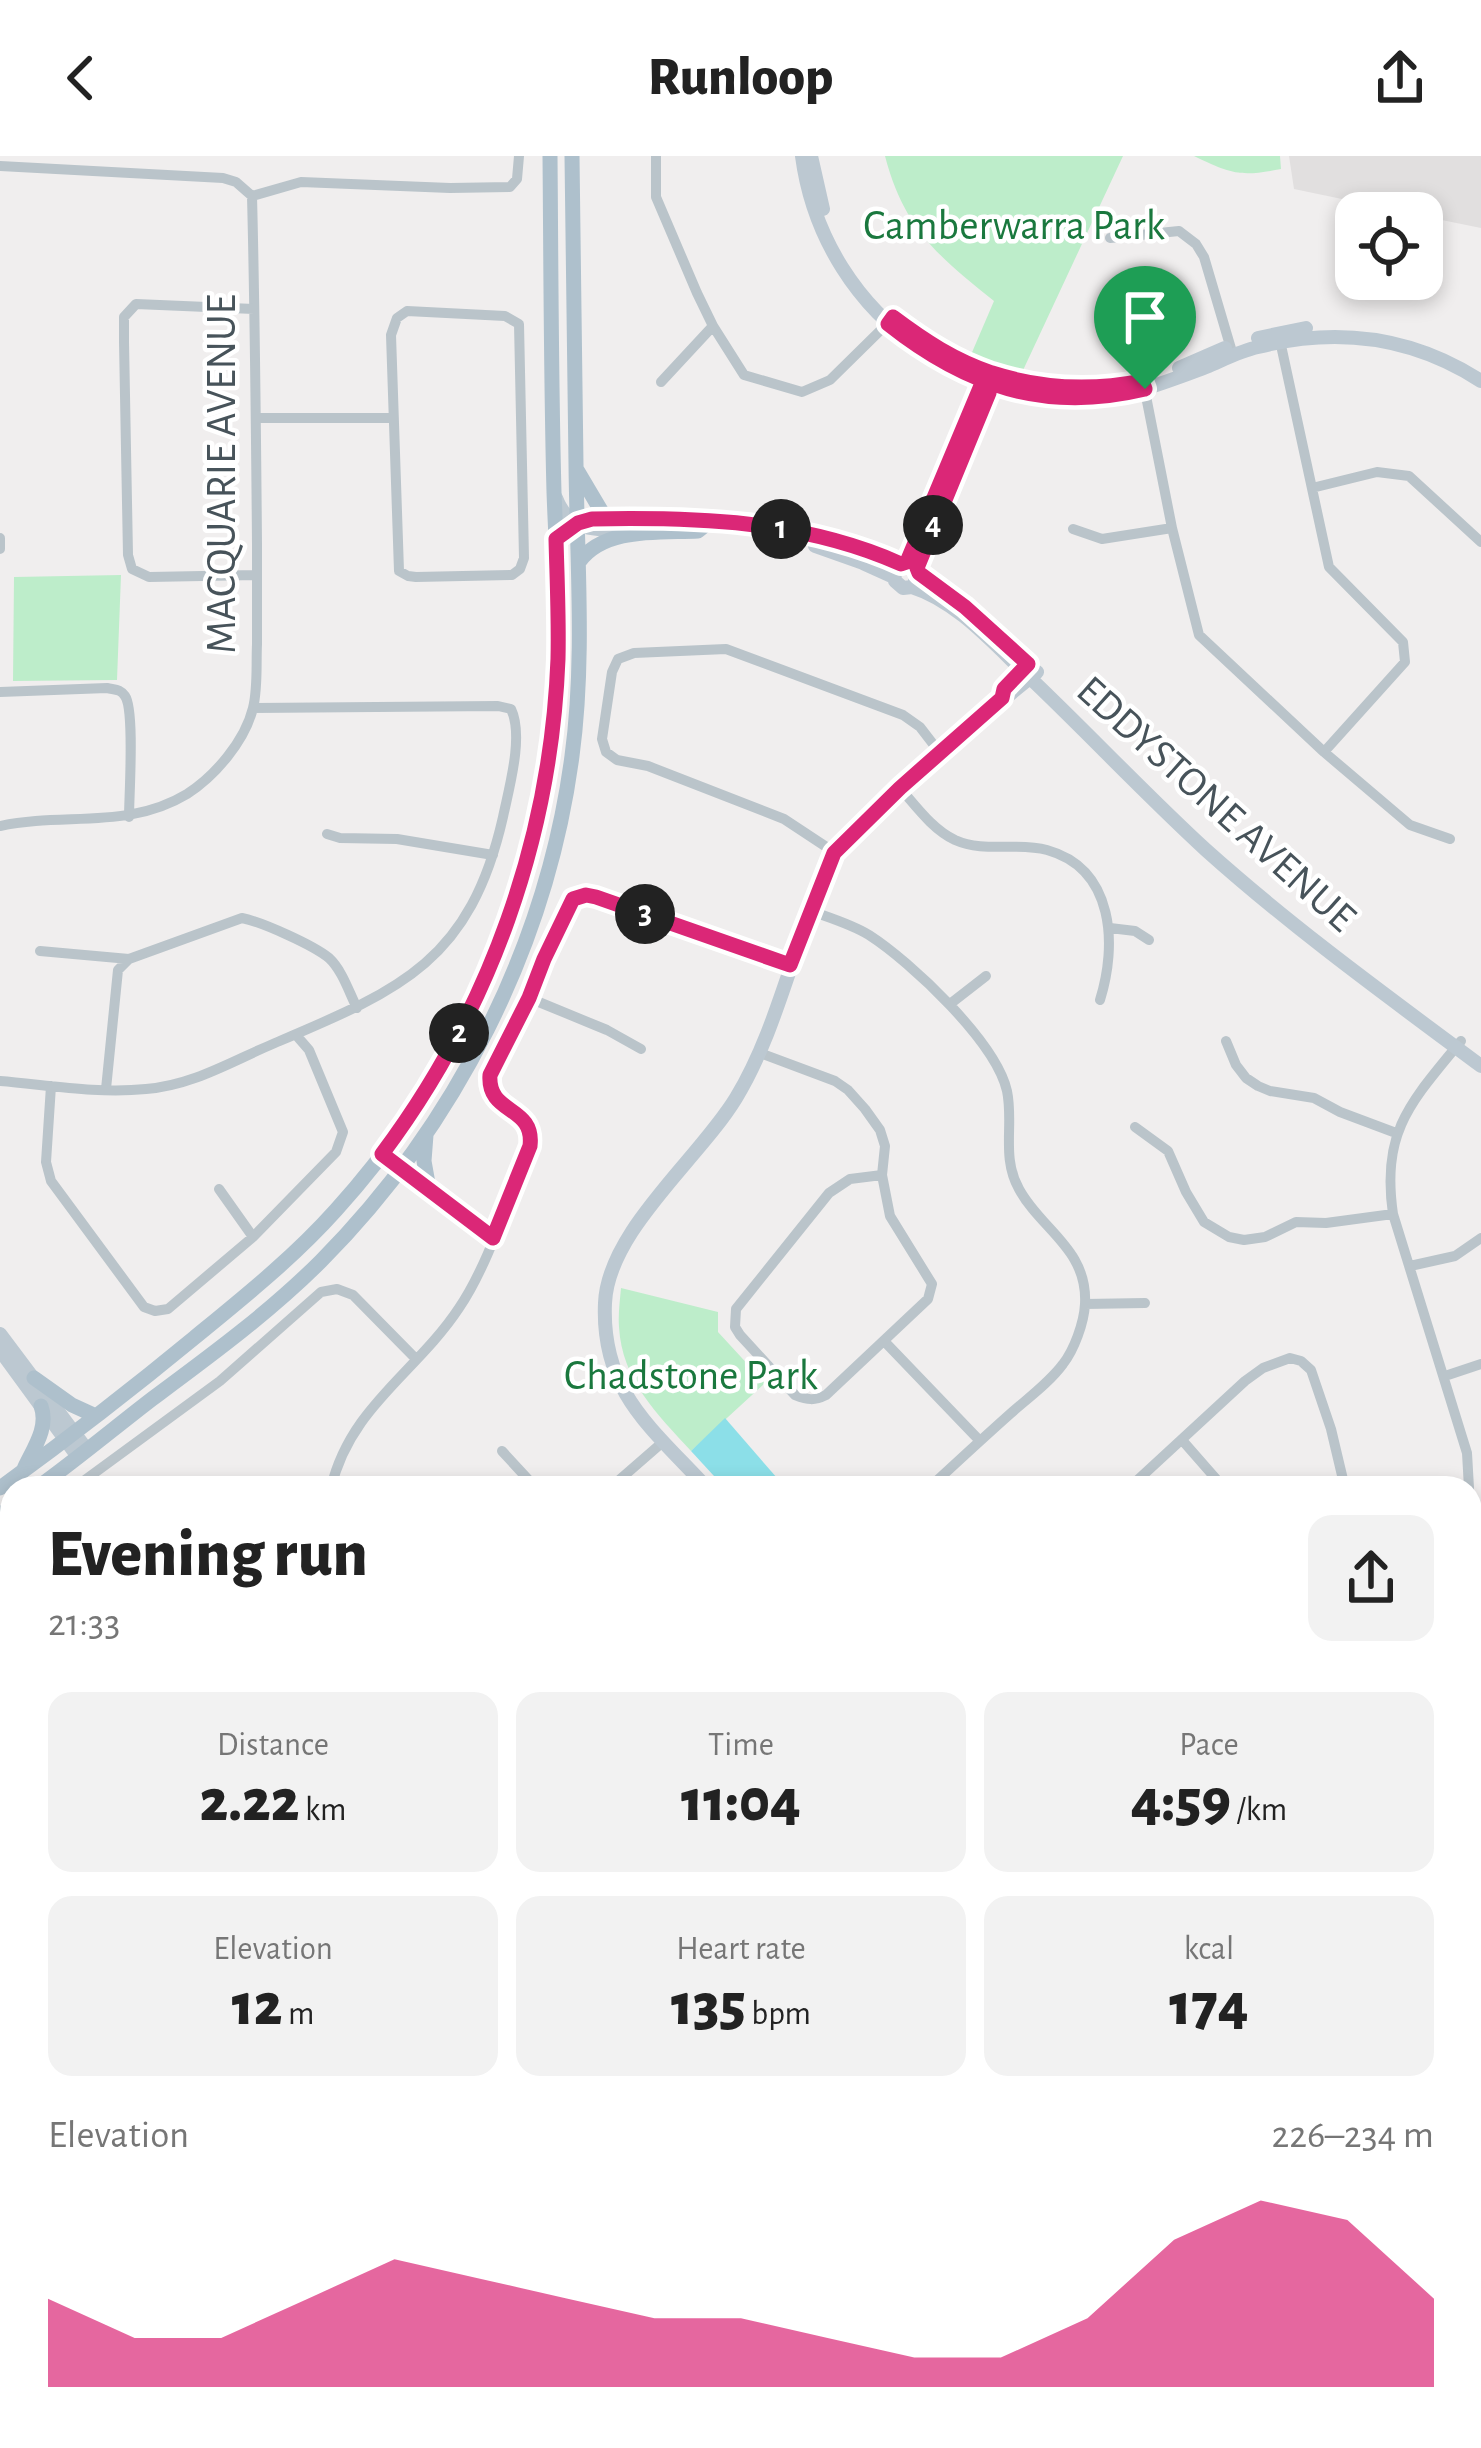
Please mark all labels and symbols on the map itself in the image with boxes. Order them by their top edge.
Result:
park label: Camberwarra Park [863,205,1165,247]
pin [1094,266,1196,389]
street label: MACQUARIE AVENUE [201,294,243,654]
pin: 4 [903,495,963,555]
pin: 1 [751,499,811,559]
street label: EDDYSTONE AVENUE [1069,668,1363,940]
pin: 3 [615,884,675,944]
pin: 2 [429,1003,489,1063]
park label: Chadstone Park [564,1355,818,1397]

